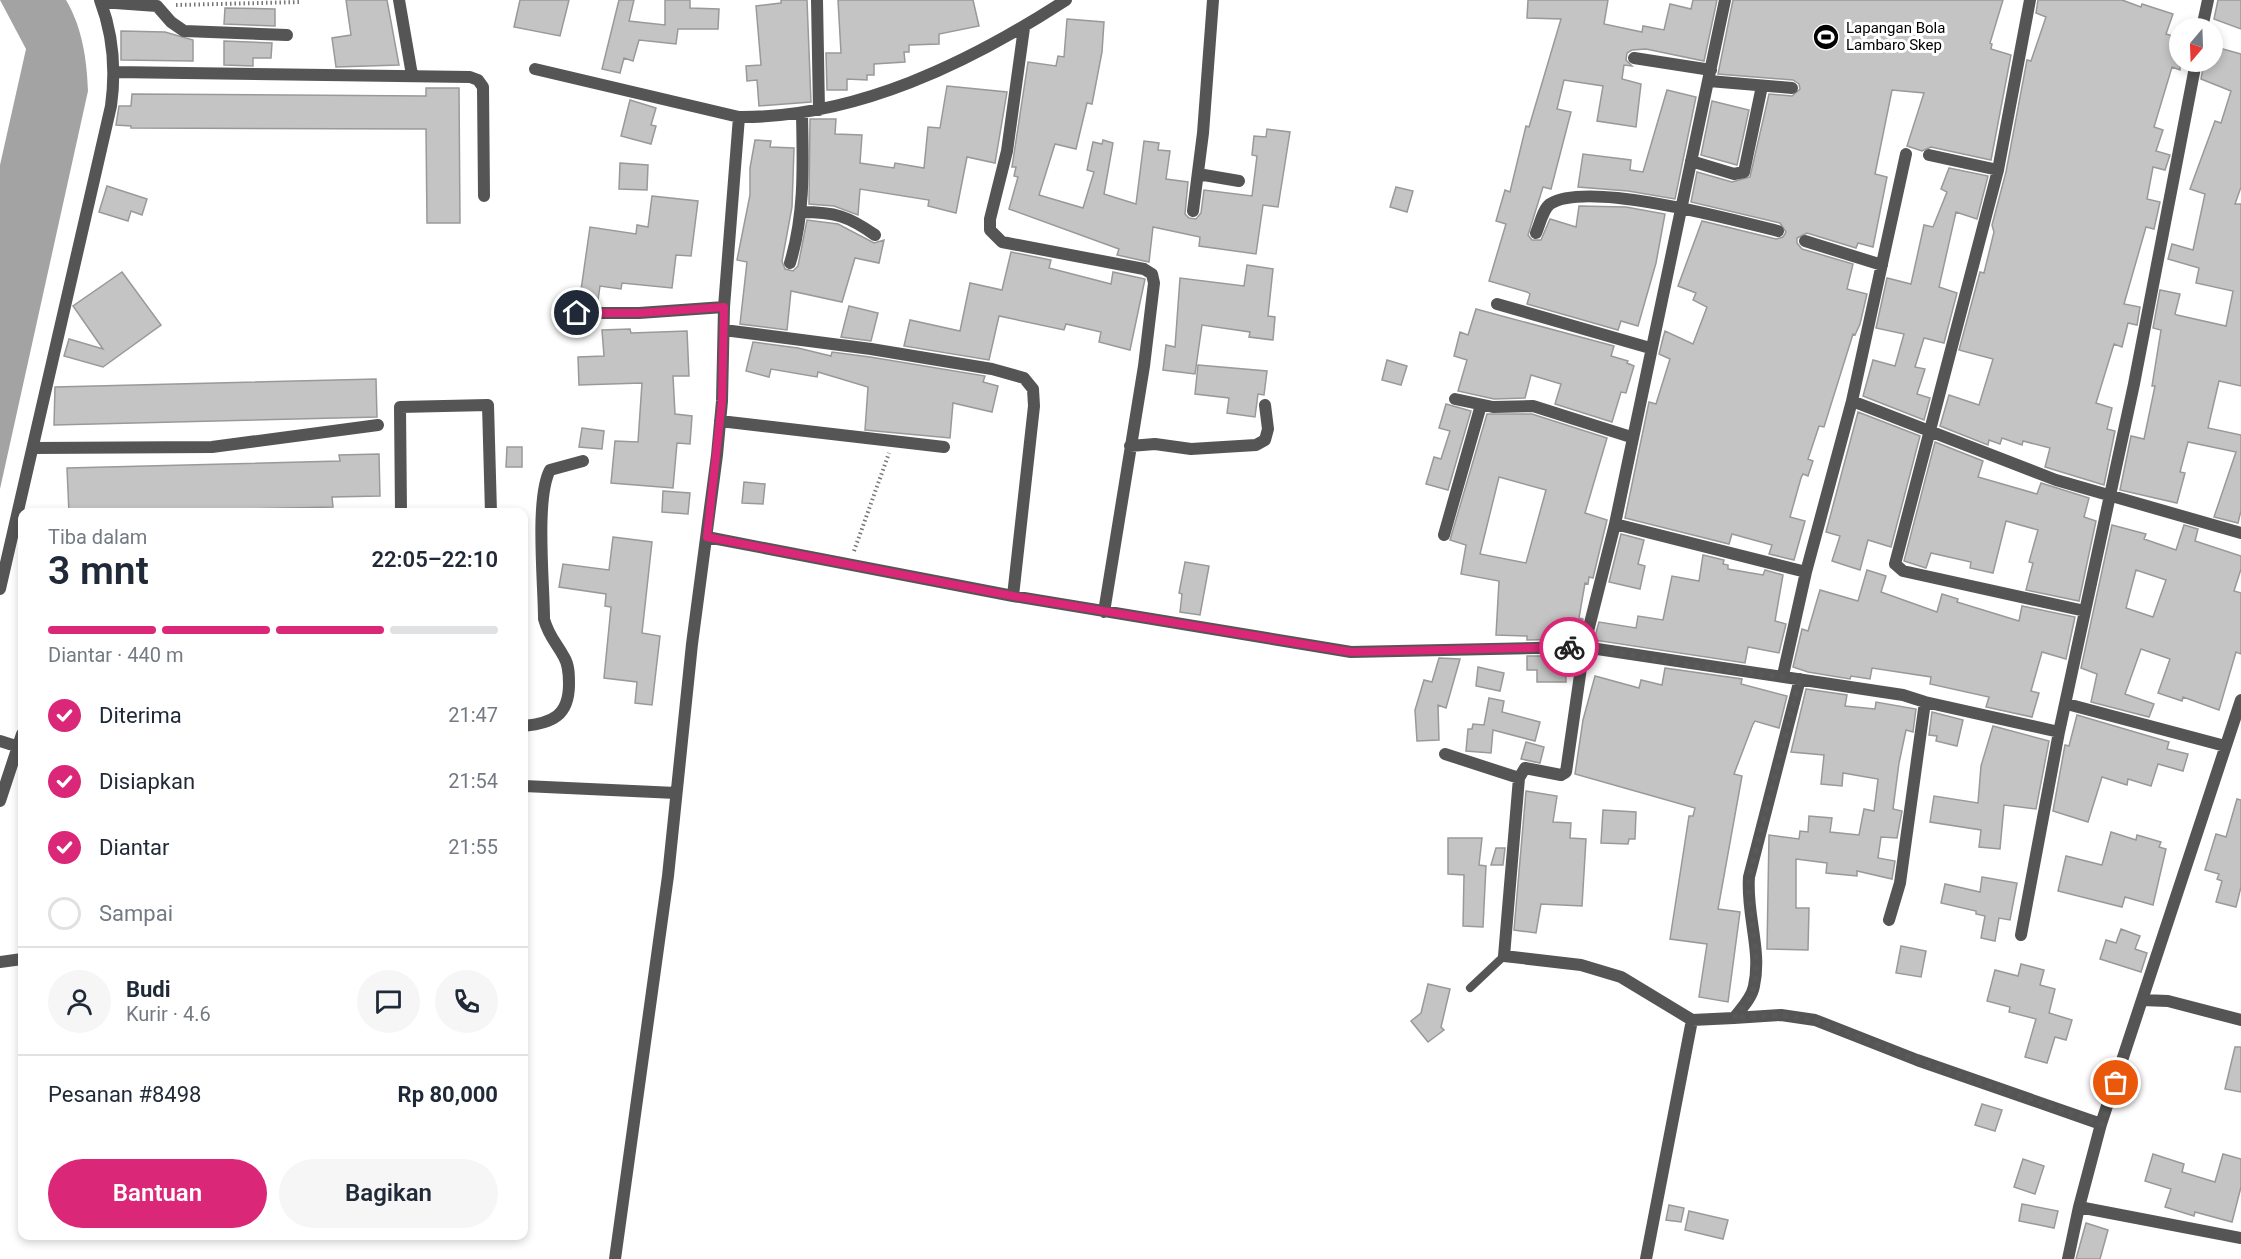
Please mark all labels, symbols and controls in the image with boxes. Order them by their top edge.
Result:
north arrow [2169,18,2223,72]
map controls [2169,18,2223,72]
place label: Lapangan Bola Lambaro Skep [1846,19,1945,54]
sports icon: Lapangan Bola Lambaro Skep [1811,22,1841,52]
pin [551,287,602,338]
icon: home [560,296,593,329]
text: Tiba dalam [48,525,147,549]
text: 22:05–22:10 [371,547,498,572]
text: 3 mnt [48,548,149,594]
courier [1539,617,1599,677]
icon: bike [1553,631,1586,664]
text: Diantar · 440 m [48,643,183,667]
icon: check [48,699,81,732]
text: Diterima [99,703,182,728]
text: 21:47 [448,703,498,727]
icon: check [48,765,81,798]
text: Disiapkan [99,769,195,794]
text: 21:54 [448,769,498,793]
icon: check [48,831,81,864]
text: Diantar [99,835,170,860]
text: 21:55 [448,835,498,859]
text: Sampai [99,901,173,926]
button: person [48,970,111,1033]
button: chat [357,970,420,1033]
button: phone [435,970,498,1033]
text: Budi [126,977,171,1002]
text: Kurir · 4.6 [126,1002,211,1026]
pin [2090,1057,2141,1108]
icon: bag [2099,1066,2132,1099]
text: Pesanan #8498 [48,1082,201,1107]
text: Rp 80,000 [398,1082,498,1107]
button: Bantuan [48,1159,267,1228]
button: Bagikan [279,1159,498,1228]

